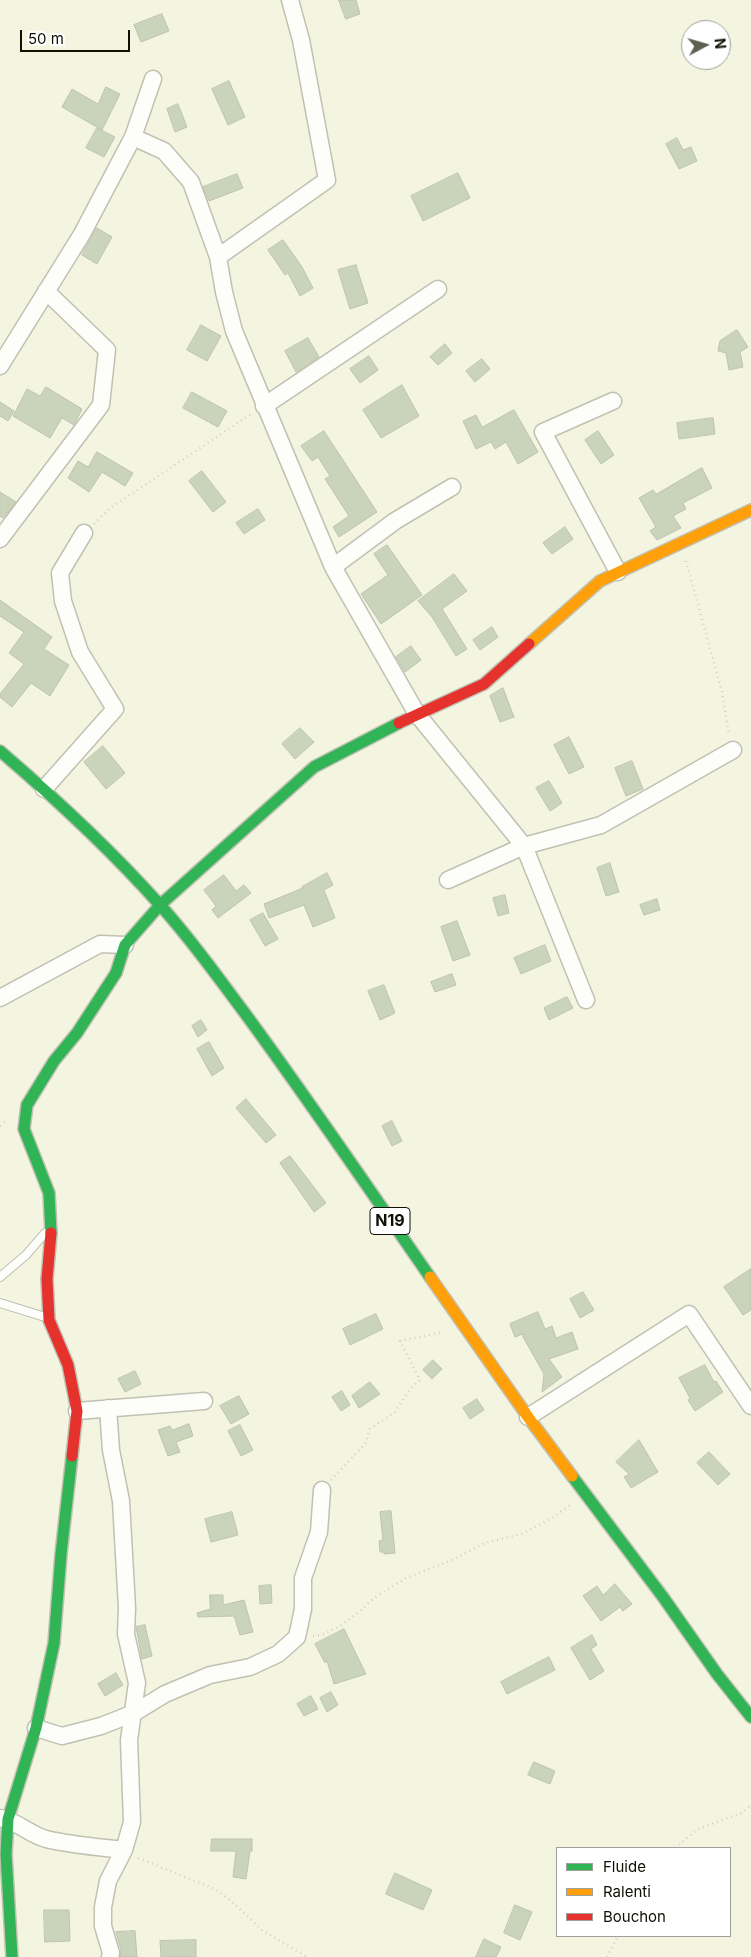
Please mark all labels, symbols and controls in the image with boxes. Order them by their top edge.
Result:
scale bar [22,20,132,52]
north arrow [681,20,731,70]
text: 50 m [28,29,64,48]
text: N [711,37,729,50]
road number: N19 [370,1208,410,1234]
legend [556,1847,731,1937]
text: Fluide [603,1857,646,1876]
text: Ralenti [603,1882,651,1901]
text: Bouchon [603,1907,666,1926]

